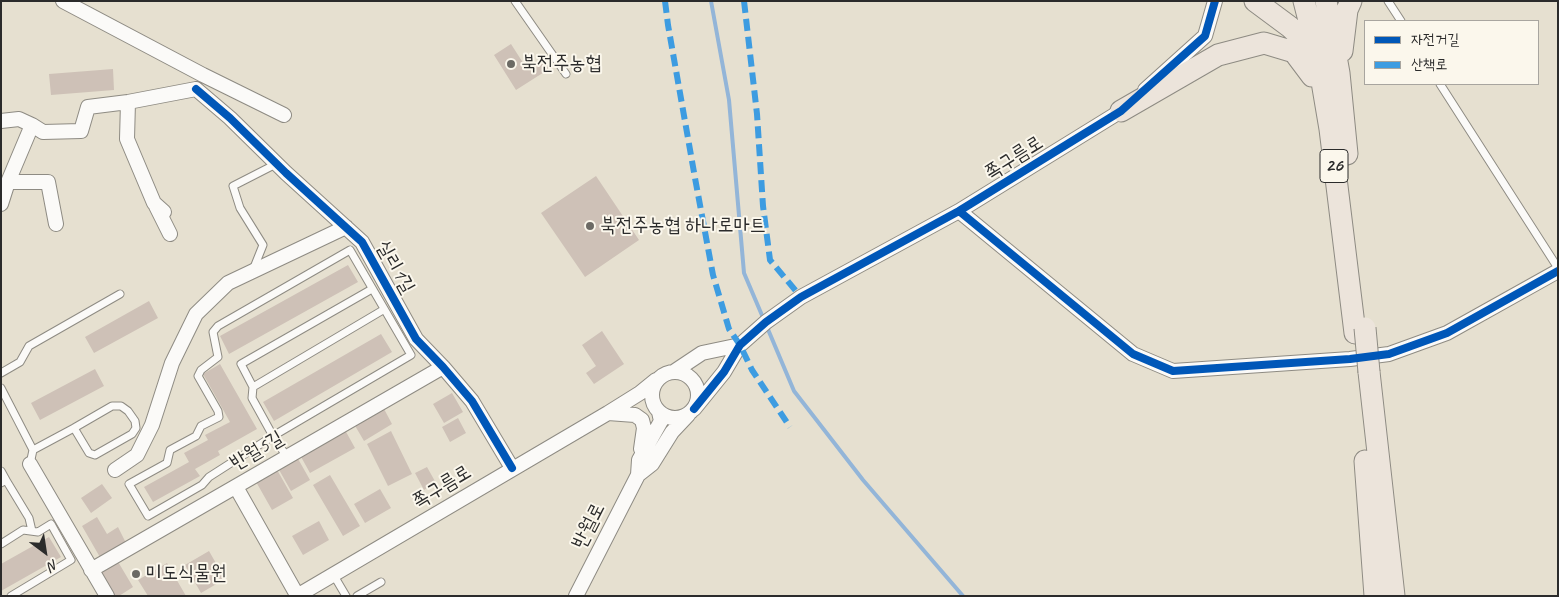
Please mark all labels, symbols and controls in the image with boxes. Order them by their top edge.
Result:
legend [1364,20,1539,85]
text: 자전거길 [1411,30,1459,49]
place label: 북전주농협 [521,52,601,76]
text: 산책로 [1411,55,1447,74]
marker: 북전주농협 [505,58,517,70]
street label: 쪽구름로 [980,131,1048,185]
road number: 26 [1320,150,1348,182]
place label: 북전주농협 하나로마트 [600,214,766,238]
marker: 북전주농협 하나로마트 [584,220,596,232]
street label: 실리1길 [371,236,419,298]
street label: 반월5길 [226,426,288,476]
street label: 쪽구름로 [408,460,476,514]
street label: 반월로 [567,499,611,553]
north arrow [20,527,70,577]
text: N [45,556,61,575]
place label: 미도식물원 [146,562,226,586]
marker: 미도식물원 [130,568,142,580]

